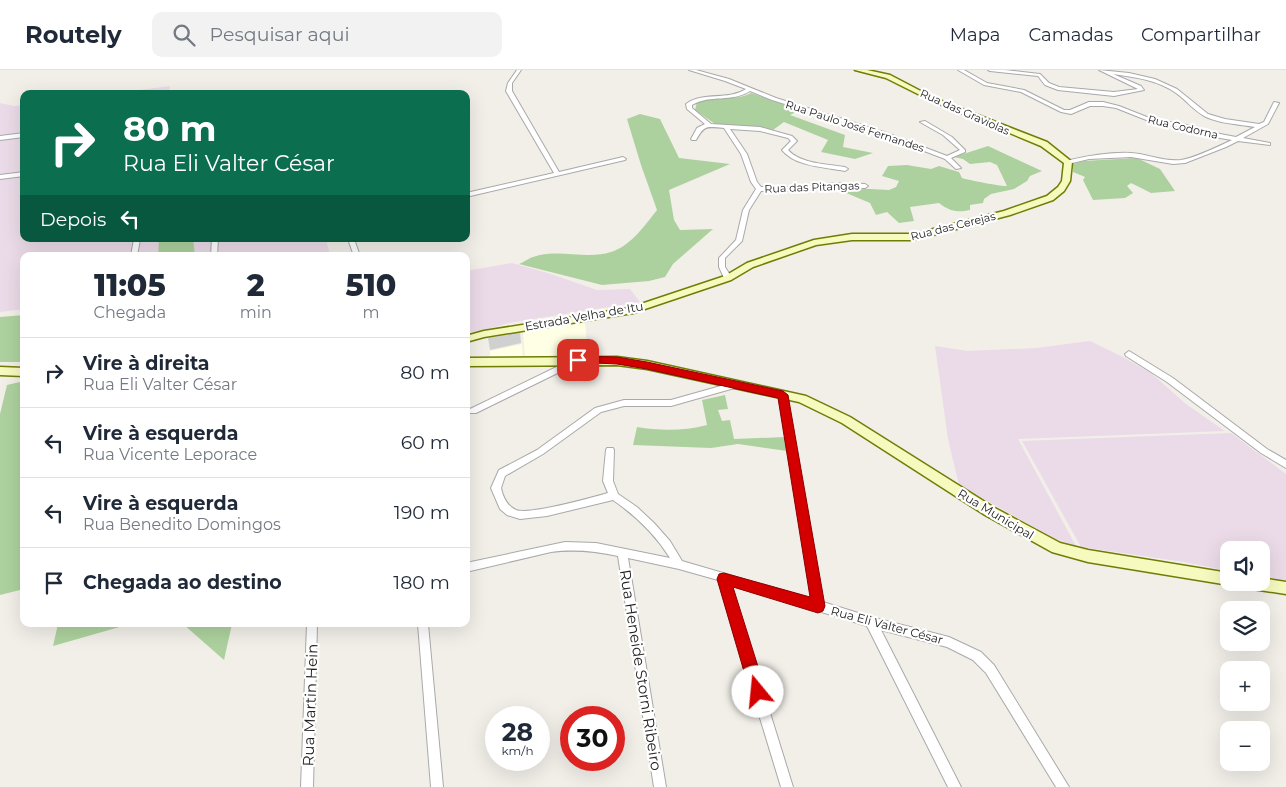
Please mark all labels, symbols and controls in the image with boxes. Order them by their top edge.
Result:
search box [152,12,502,57]
text: Routely [25,20,122,49]
icon: search [170,21,198,49]
text: Pesquisar aqui [210,23,350,46]
text: Mapa [950,24,1000,46]
text: Camadas [1028,24,1113,46]
text: Compartilhar [1141,24,1261,46]
street label: Rua das Graviolas [918,86,1012,138]
street label: Rua Paulo José Fernandes [784,97,927,155]
text: 80 m [123,107,217,150]
icon: right [40,110,105,175]
street label: Rua Codorna [1146,112,1220,142]
text: Rua Eli Valter César [123,150,335,177]
street label: Rua das Pitangas [764,178,860,196]
icon: left [116,205,144,233]
text: Depois [40,208,106,231]
street label: Rua das Cerejas [909,209,997,243]
text: 11:05 [94,267,166,304]
text: 2 [247,267,265,304]
text: 510 [345,267,396,304]
street label: Estrada Velha de Itu [524,298,644,334]
text: Chegada [94,303,166,322]
text: min [240,303,272,322]
text: m [362,303,379,322]
pin [557,339,599,381]
icon: arrive [564,346,592,374]
text: Vire à direita [83,352,210,375]
icon: right [40,359,68,387]
text: 80 m [400,361,450,384]
text: Rua Eli Valter César [83,375,237,394]
text: Vire à esquerda [83,422,238,445]
icon: left [40,429,68,457]
text: 60 m [401,431,450,454]
text: Rua Vicente Leporace [83,445,257,464]
street label: Rua Municipal [955,485,1037,543]
text: Vire à esquerda [83,492,238,515]
icon: left [40,499,68,527]
text: 190 m [394,501,450,524]
text: Rua Benedito Domingos [83,515,281,534]
map controls [1220,541,1270,771]
button: sound [1220,541,1270,591]
street label: Rua Heneide Storni Ribeiro [616,568,666,772]
icon: arrive [40,569,68,597]
text: Chegada ao destino [83,571,282,594]
text: 180 m [393,571,450,594]
button: layers [1220,601,1270,651]
street label: Rua Eli Valter César [829,603,945,647]
street label: Rua Martin Hein [298,643,322,767]
button: + [1220,661,1270,711]
position arrow [731,665,783,717]
speed limit sign: 30 [560,706,625,771]
text: 28 [502,717,533,747]
button: − [1220,721,1270,771]
text: km/h [501,743,534,758]

